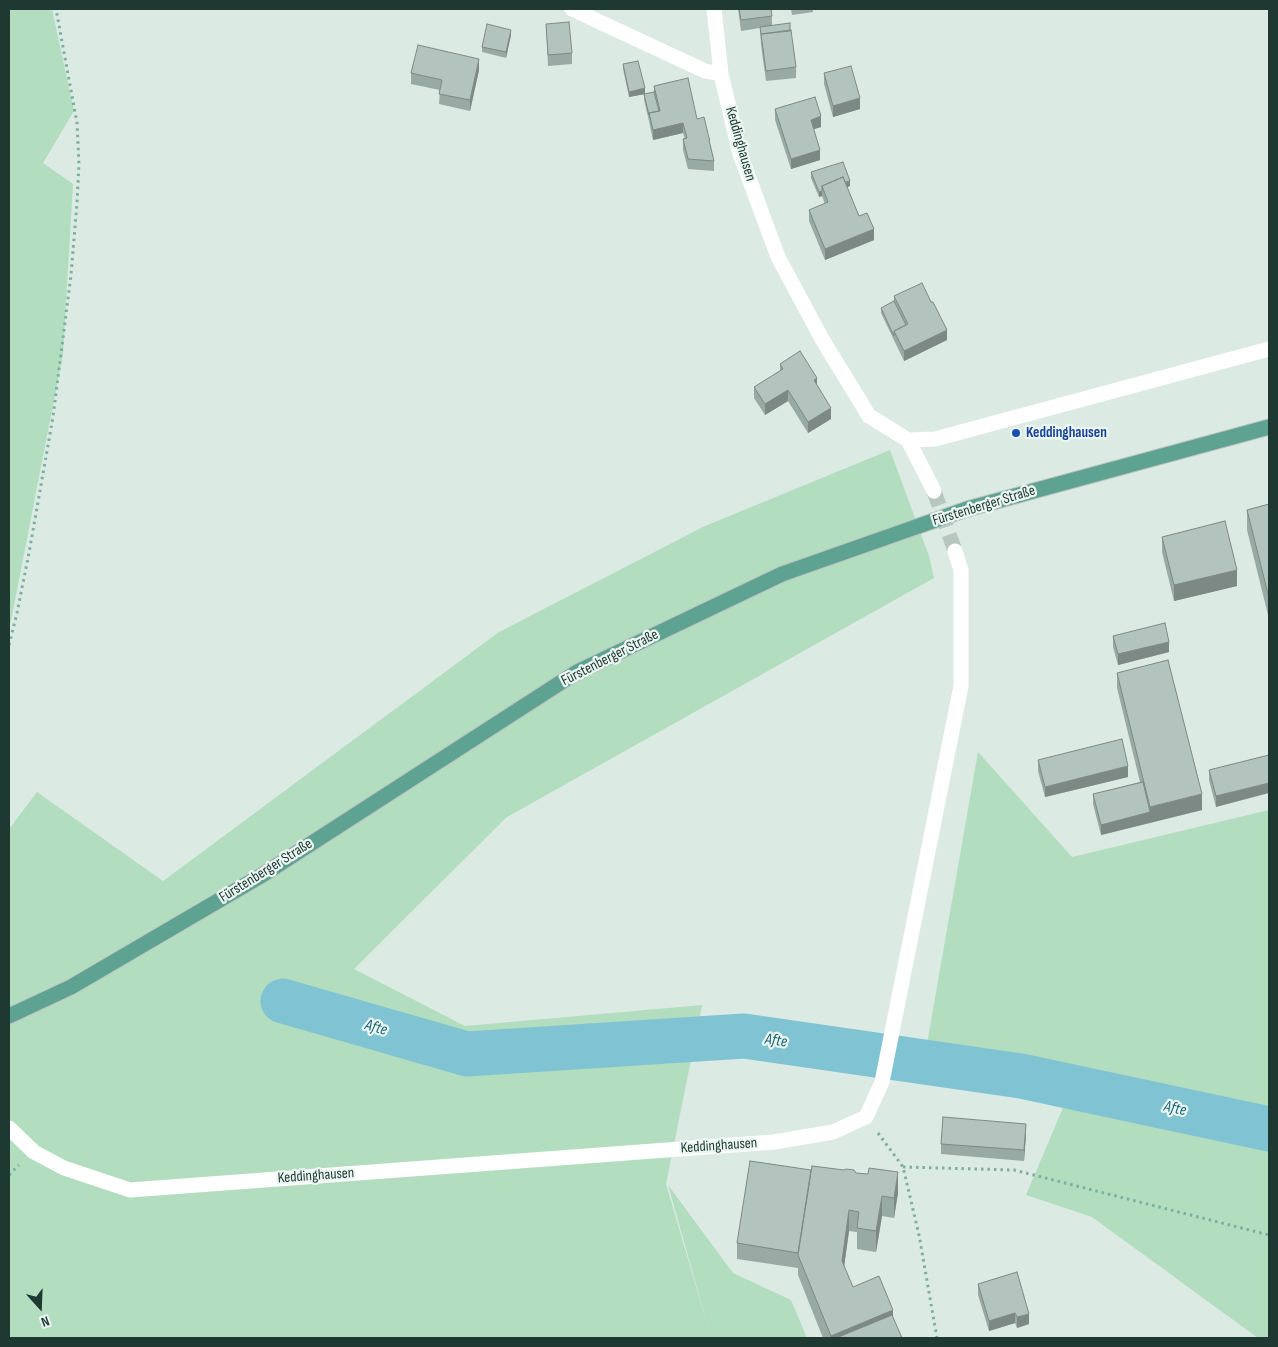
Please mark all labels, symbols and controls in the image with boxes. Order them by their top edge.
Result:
street label: Keddinghausen [721,105,759,183]
place label: Keddinghausen [1026,424,1107,442]
marker: Keddinghausen [1010,427,1022,439]
street label: Fürstenberger Straße [931,482,1037,530]
street label: Fürstenberger Straße [559,626,661,690]
street label: Fürstenberger Straße [216,835,316,907]
water label: Afte [363,1016,389,1040]
water label: Afte [764,1030,788,1052]
water label: Afte [1162,1097,1188,1121]
street label: Keddinghausen [680,1134,758,1158]
street label: Keddinghausen [277,1164,355,1188]
north arrow [15,1282,65,1332]
text: N [39,1312,52,1331]

